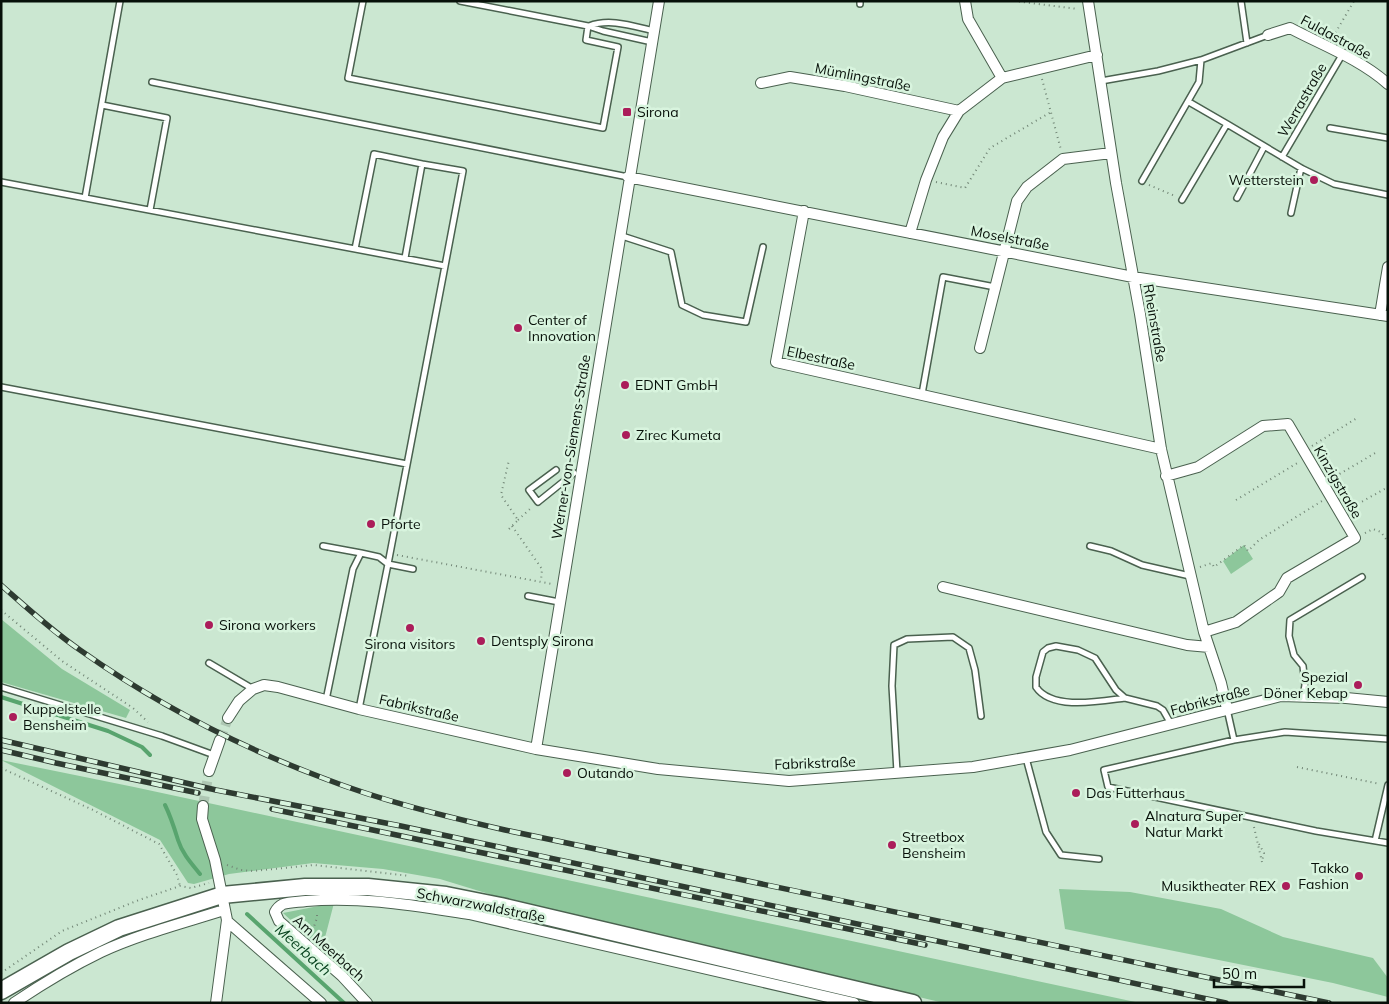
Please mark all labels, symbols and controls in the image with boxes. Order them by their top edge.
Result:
street label: Fuldastraße [1298,11,1374,63]
street label: Mümlingstraße [813,59,913,95]
street label: Werrastraße [1274,60,1330,140]
place label: Sirona [637,103,679,121]
marker: Sirona [621,106,633,118]
place label: Wetterstein [1229,171,1304,189]
marker: Wetterstein [1308,174,1320,186]
street label: Moselstraße [969,222,1051,254]
street label: Rheinstraße [1139,283,1171,363]
place label: Center of Innovation [528,311,596,345]
marker: Center of Innovation [512,322,524,334]
street label: Elbestraße [785,342,857,374]
street label: Werner-von-Siemens-Straße [547,353,595,541]
place label: EDNT GmbH [635,376,718,394]
marker: EDNT GmbH [619,379,631,391]
place label: Zirec Kumeta [636,426,721,444]
marker: Zirec Kumeta [620,429,632,441]
street label: Kinzigstraße [1310,442,1366,522]
place label: Pforte [381,515,421,533]
marker: Pforte [365,518,377,530]
place label: Sirona workers [219,616,316,634]
marker: Sirona workers [203,619,215,631]
marker: Sirona visitors [404,622,416,634]
place label: Dentsply Sirona [491,632,594,650]
place label: Sirona visitors [364,635,456,653]
marker: Dentsply Sirona [475,635,487,647]
place label: Spezial Döner Kebap [1263,668,1348,702]
marker: Spezial Döner Kebap [1352,679,1364,691]
street label: Fabrikstraße [1168,681,1252,719]
street label: Fabrikstraße [377,690,461,726]
place label: Kuppelstelle Bensheim [23,700,101,734]
marker: Kuppelstelle Bensheim [7,711,19,723]
street label: Fabrikstraße [774,753,856,773]
place label: Outando [577,764,634,782]
marker: Outando [561,767,573,779]
place label: Das Futterhaus [1086,784,1185,802]
marker: Das Futterhaus [1070,787,1082,799]
place label: Alnatura Super Natur Markt [1145,807,1244,841]
marker: Alnatura Super Natur Markt [1129,818,1141,830]
place label: Streetbox Bensheim [902,828,966,862]
marker: Streetbox Bensheim [886,839,898,851]
place label: Takko Fashion [1298,859,1349,893]
marker: Takko Fashion [1353,870,1365,882]
place label: Musiktheater REX [1161,877,1276,895]
marker: Musiktheater REX [1280,880,1292,892]
street label: Schwarzwaldstraße [415,884,547,926]
street label: Am Meerbach [290,911,368,985]
water label: Meerbach [271,920,335,980]
scale bar [1214,956,1304,988]
text: 50 m [1222,964,1257,983]

